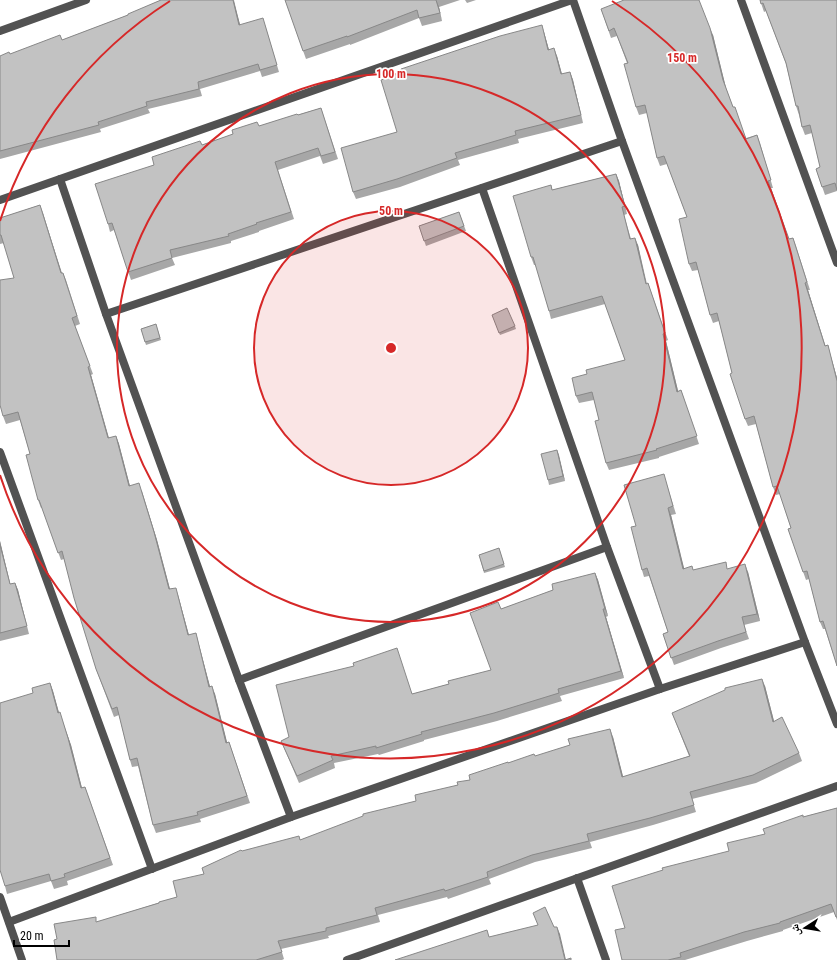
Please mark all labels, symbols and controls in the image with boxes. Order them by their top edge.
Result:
text: 150 m [667,51,697,65]
text: 100 m [376,67,406,81]
text: 50 m [379,204,403,218]
centre of rings [384,341,398,355]
north arrow [785,908,825,948]
scale bar [14,922,69,948]
text: ش [788,922,804,937]
text: 20 m [20,929,44,943]

